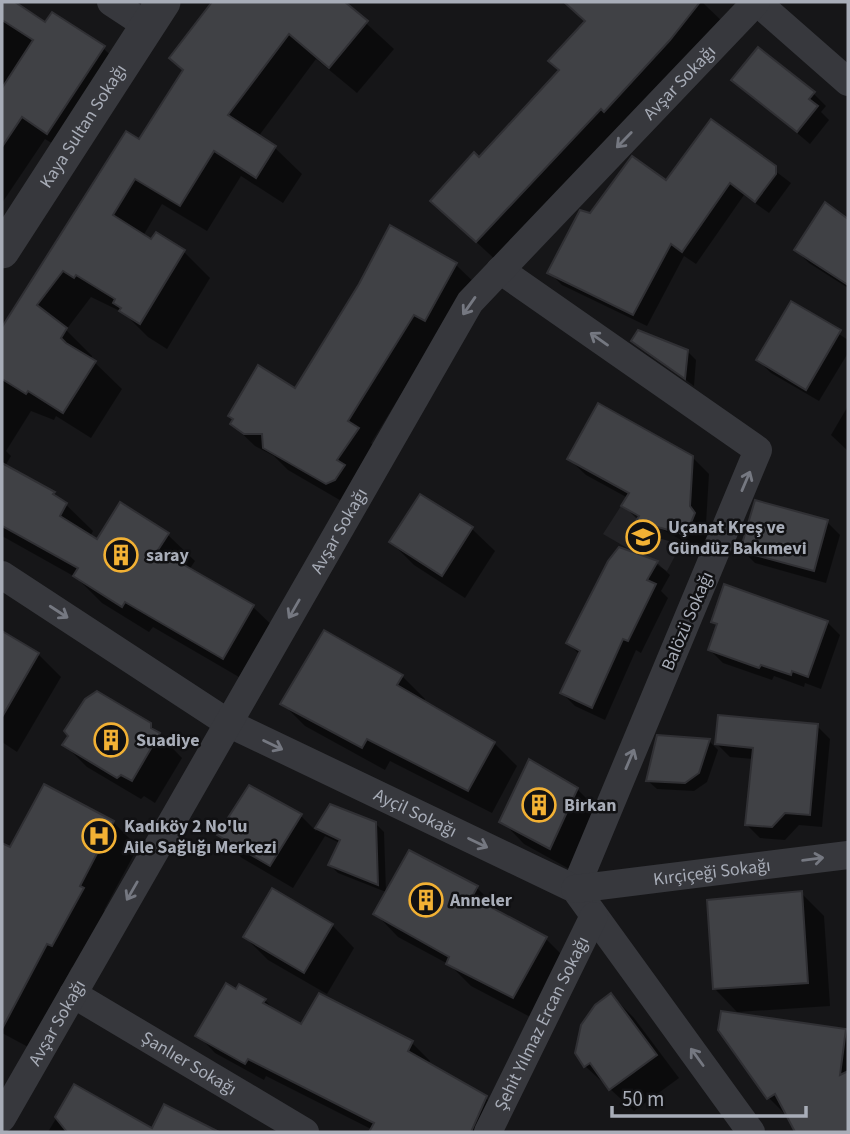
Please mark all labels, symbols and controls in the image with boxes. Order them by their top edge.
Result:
street label: Avşar Sokağı [638,40,722,126]
street label: Kaya Sultan Sokağı [34,59,133,193]
one-way arrow [616,131,633,148]
one-way arrow [462,296,476,315]
one-way arrow [590,332,609,346]
one-way arrow [740,471,753,492]
street label: Avşar Sokağı [305,483,374,579]
place label: Uçanat Kreş ve Gündüz Bakımevi [668,515,807,561]
school or university icon: Uçanat Kreş ve Gündüz Bakımevi [624,518,662,556]
building icon: saray [102,536,140,574]
place label: saray [146,543,190,568]
street label: Balözü Sokağı [655,568,720,675]
one-way arrow [287,598,301,618]
one-way arrow [49,605,68,620]
building icon: Suadiye [92,721,130,759]
place label: Suadiye [136,728,200,753]
one-way arrow [262,738,283,752]
one-way arrow [624,748,637,770]
street label: Ayçil Sokağı [369,783,461,844]
building icon: Birkan [520,786,558,824]
place label: Birkan [564,793,617,818]
place label: Kadıköy 2 No'lu Aile Sağlığı Merkezi [123,814,277,860]
hospital icon: Kadıköy 2 No'lu Aile Sağlığı Merkezi [80,817,118,855]
one-way arrow [467,837,488,850]
street label: Kırçiçeği Sokağı [652,853,772,892]
one-way arrow [801,853,824,866]
one-way arrow [125,881,139,901]
building icon: Anneler [407,881,445,919]
place label: Anneler [449,888,513,913]
street label: Şehit Yılmaz Ercan Sokağı [488,932,595,1115]
street label: Avşar Sokağı [23,975,92,1070]
street label: Şanlıer Sokağı [136,1025,241,1102]
one-way arrow [689,1048,704,1067]
scale bar [612,1074,806,1118]
text: 50 m [622,1084,664,1114]

